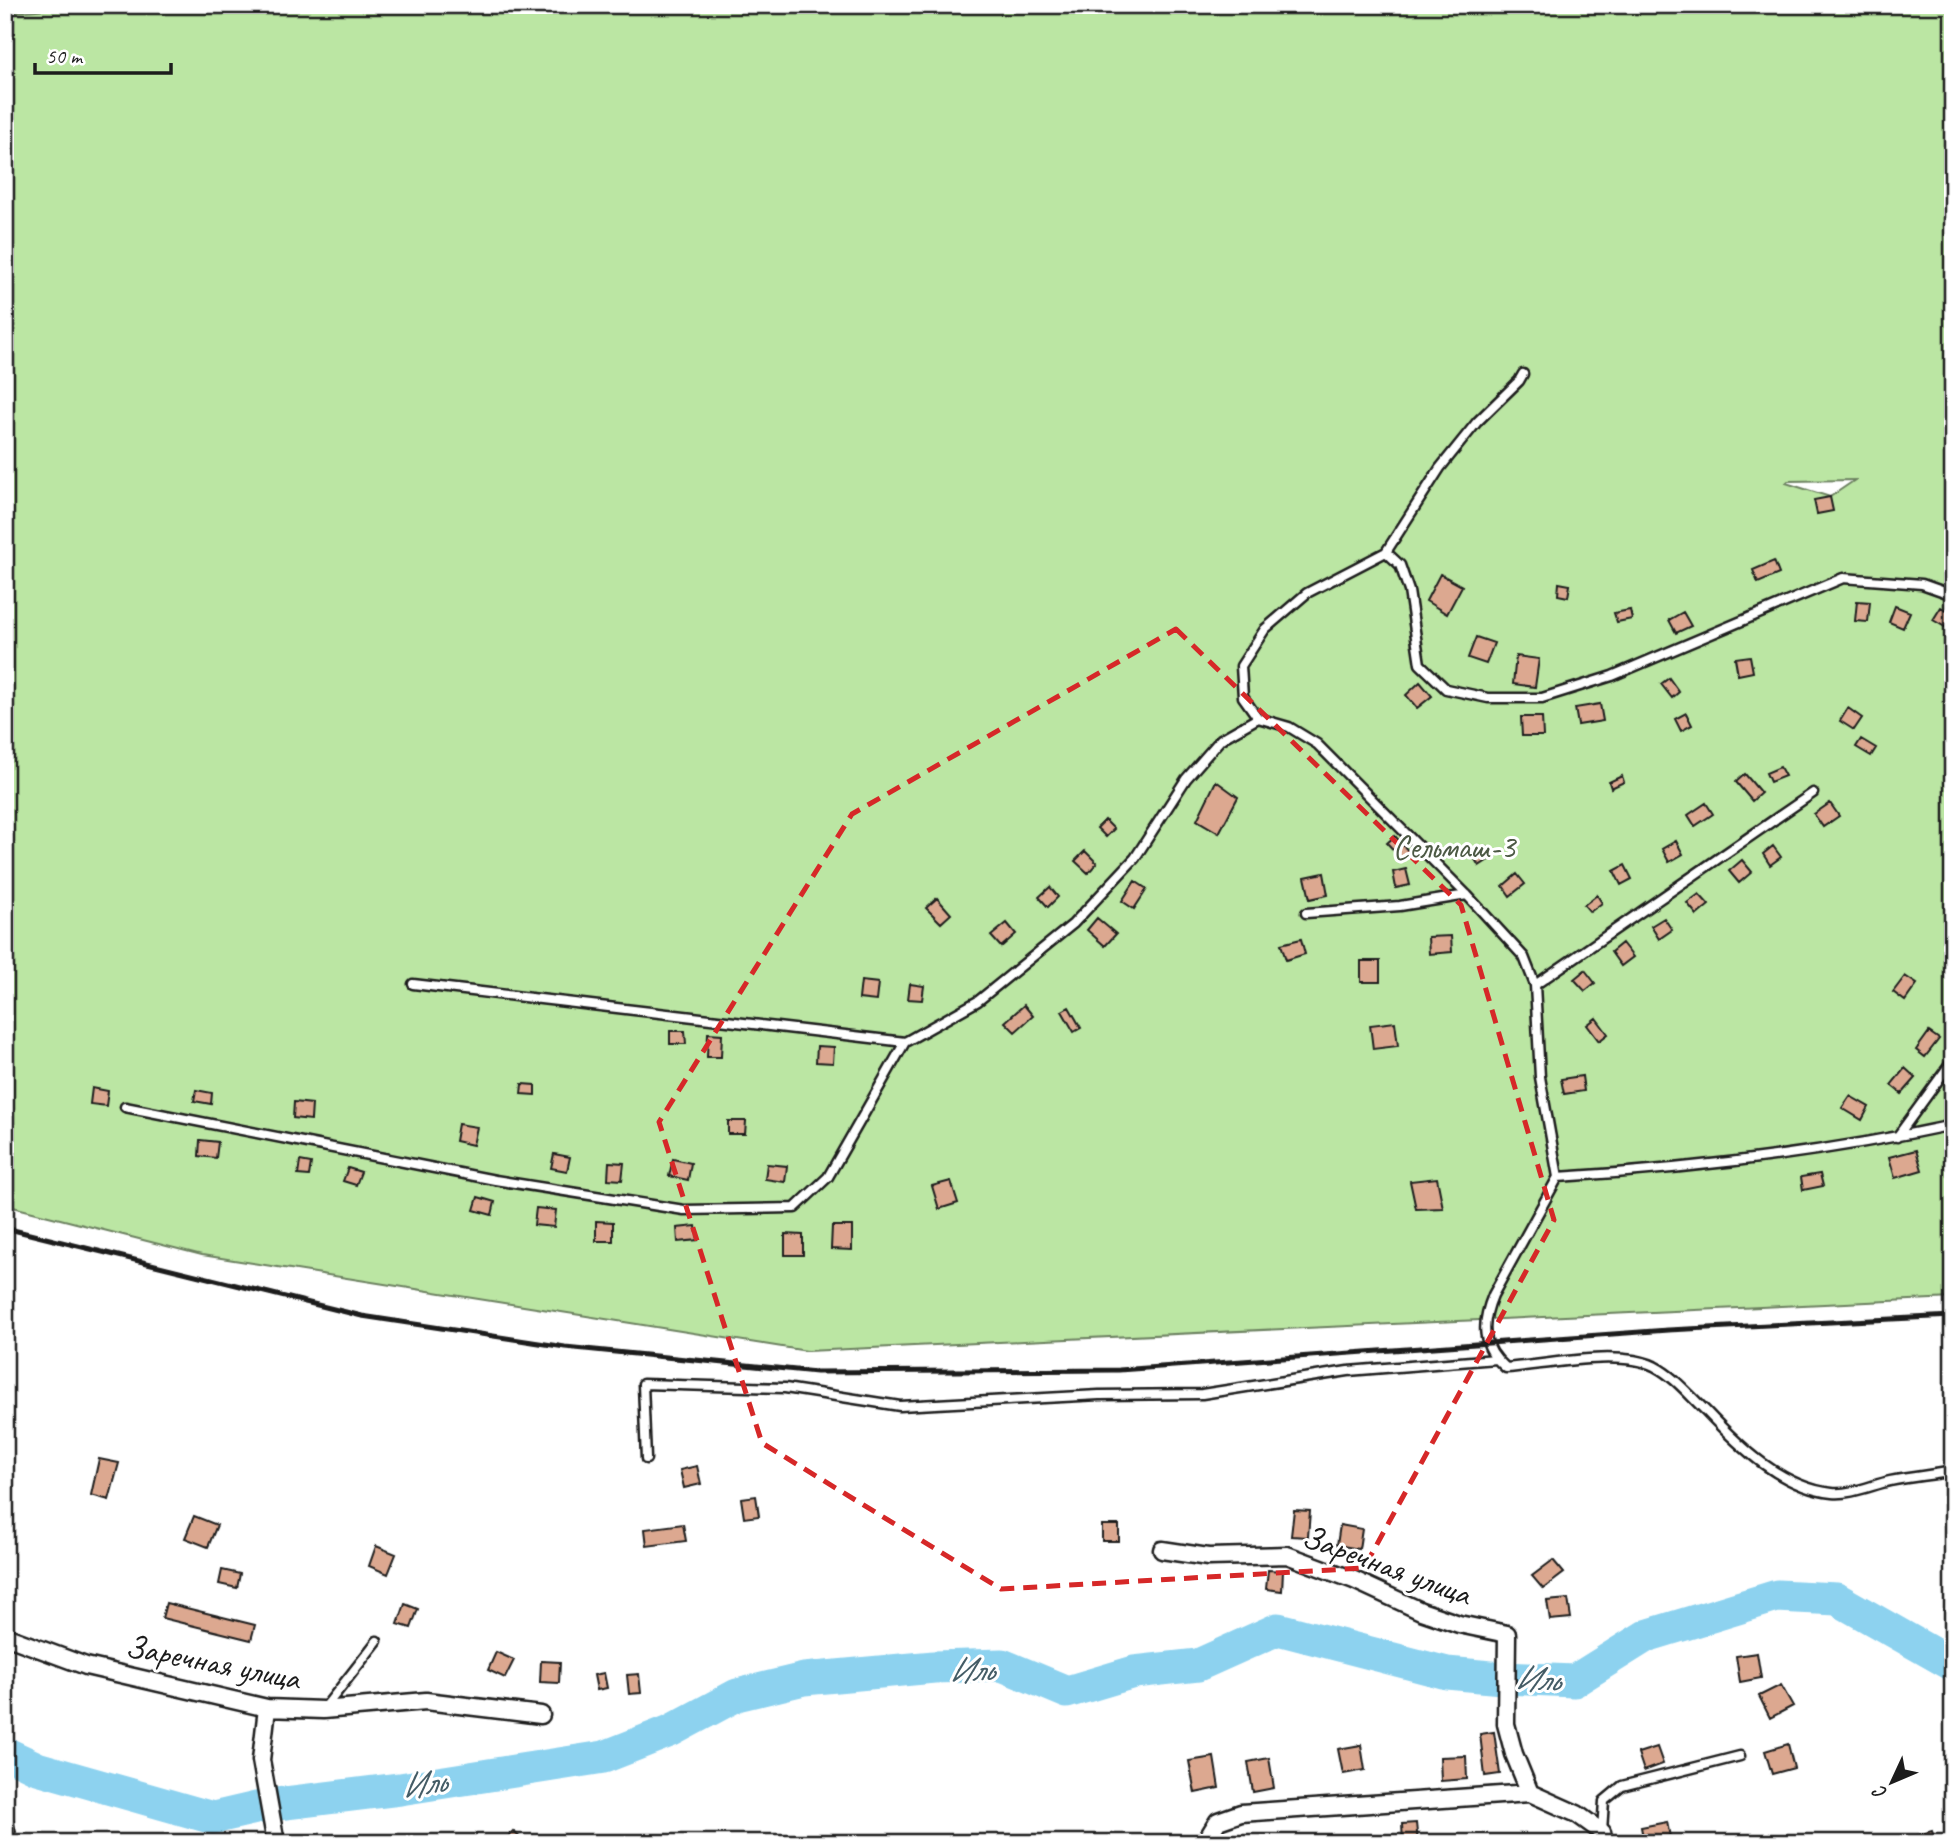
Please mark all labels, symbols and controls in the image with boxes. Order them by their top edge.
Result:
scale bar [35,32,172,76]
text: 50 m [46,43,84,69]
park label: Сельмаш-3 [1393,826,1517,868]
street label: Заречная улица [1297,1515,1479,1616]
street label: Заречная улица [122,1625,306,1700]
water label: Иль [949,1647,998,1692]
water label: Иль [1514,1655,1565,1702]
north arrow [1856,1746,1926,1816]
water label: Иль [398,1758,452,1809]
text: С [1867,1780,1892,1805]

